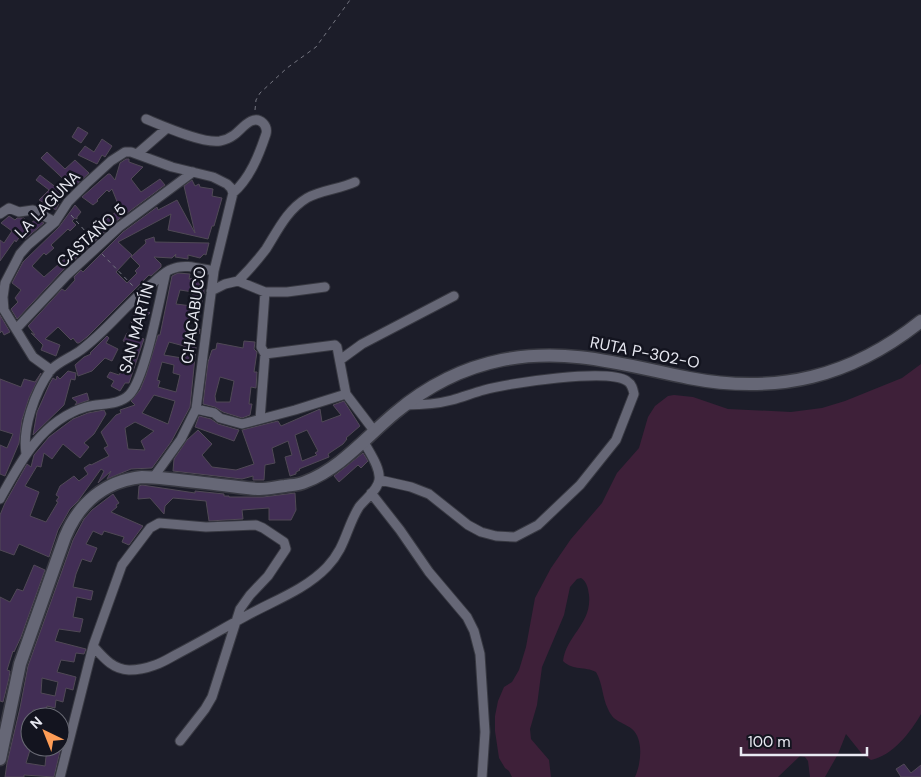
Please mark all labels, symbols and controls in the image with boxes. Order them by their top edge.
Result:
street label: LA LAGUNA [10,166,85,243]
street label: CASTAÑO 5 [52,199,131,272]
street label: CHACABUCO [176,265,211,365]
street label: SAN MARTÍN [114,281,159,376]
street label: RUTA P-302-O [588,332,701,373]
north arrow [20,707,70,757]
text: N [26,712,46,733]
scale bar [741,724,867,756]
text: 100 m [748,732,791,752]

